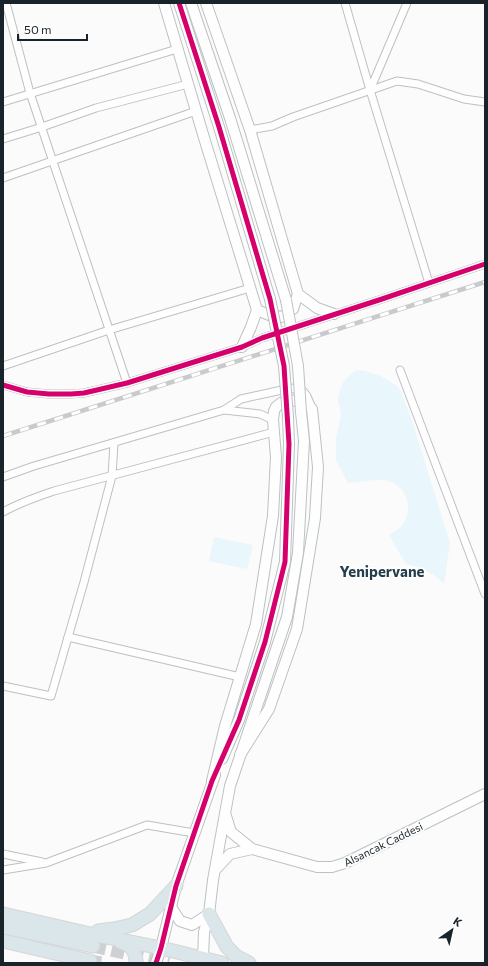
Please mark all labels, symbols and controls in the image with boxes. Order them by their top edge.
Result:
scale bar [18,16,87,42]
text: 50 m [24,22,52,36]
district label: Yenipervane [340,562,425,580]
street label: Alsancak Caddesi [341,819,425,869]
north arrow [432,910,472,950]
text: K [451,914,465,929]

